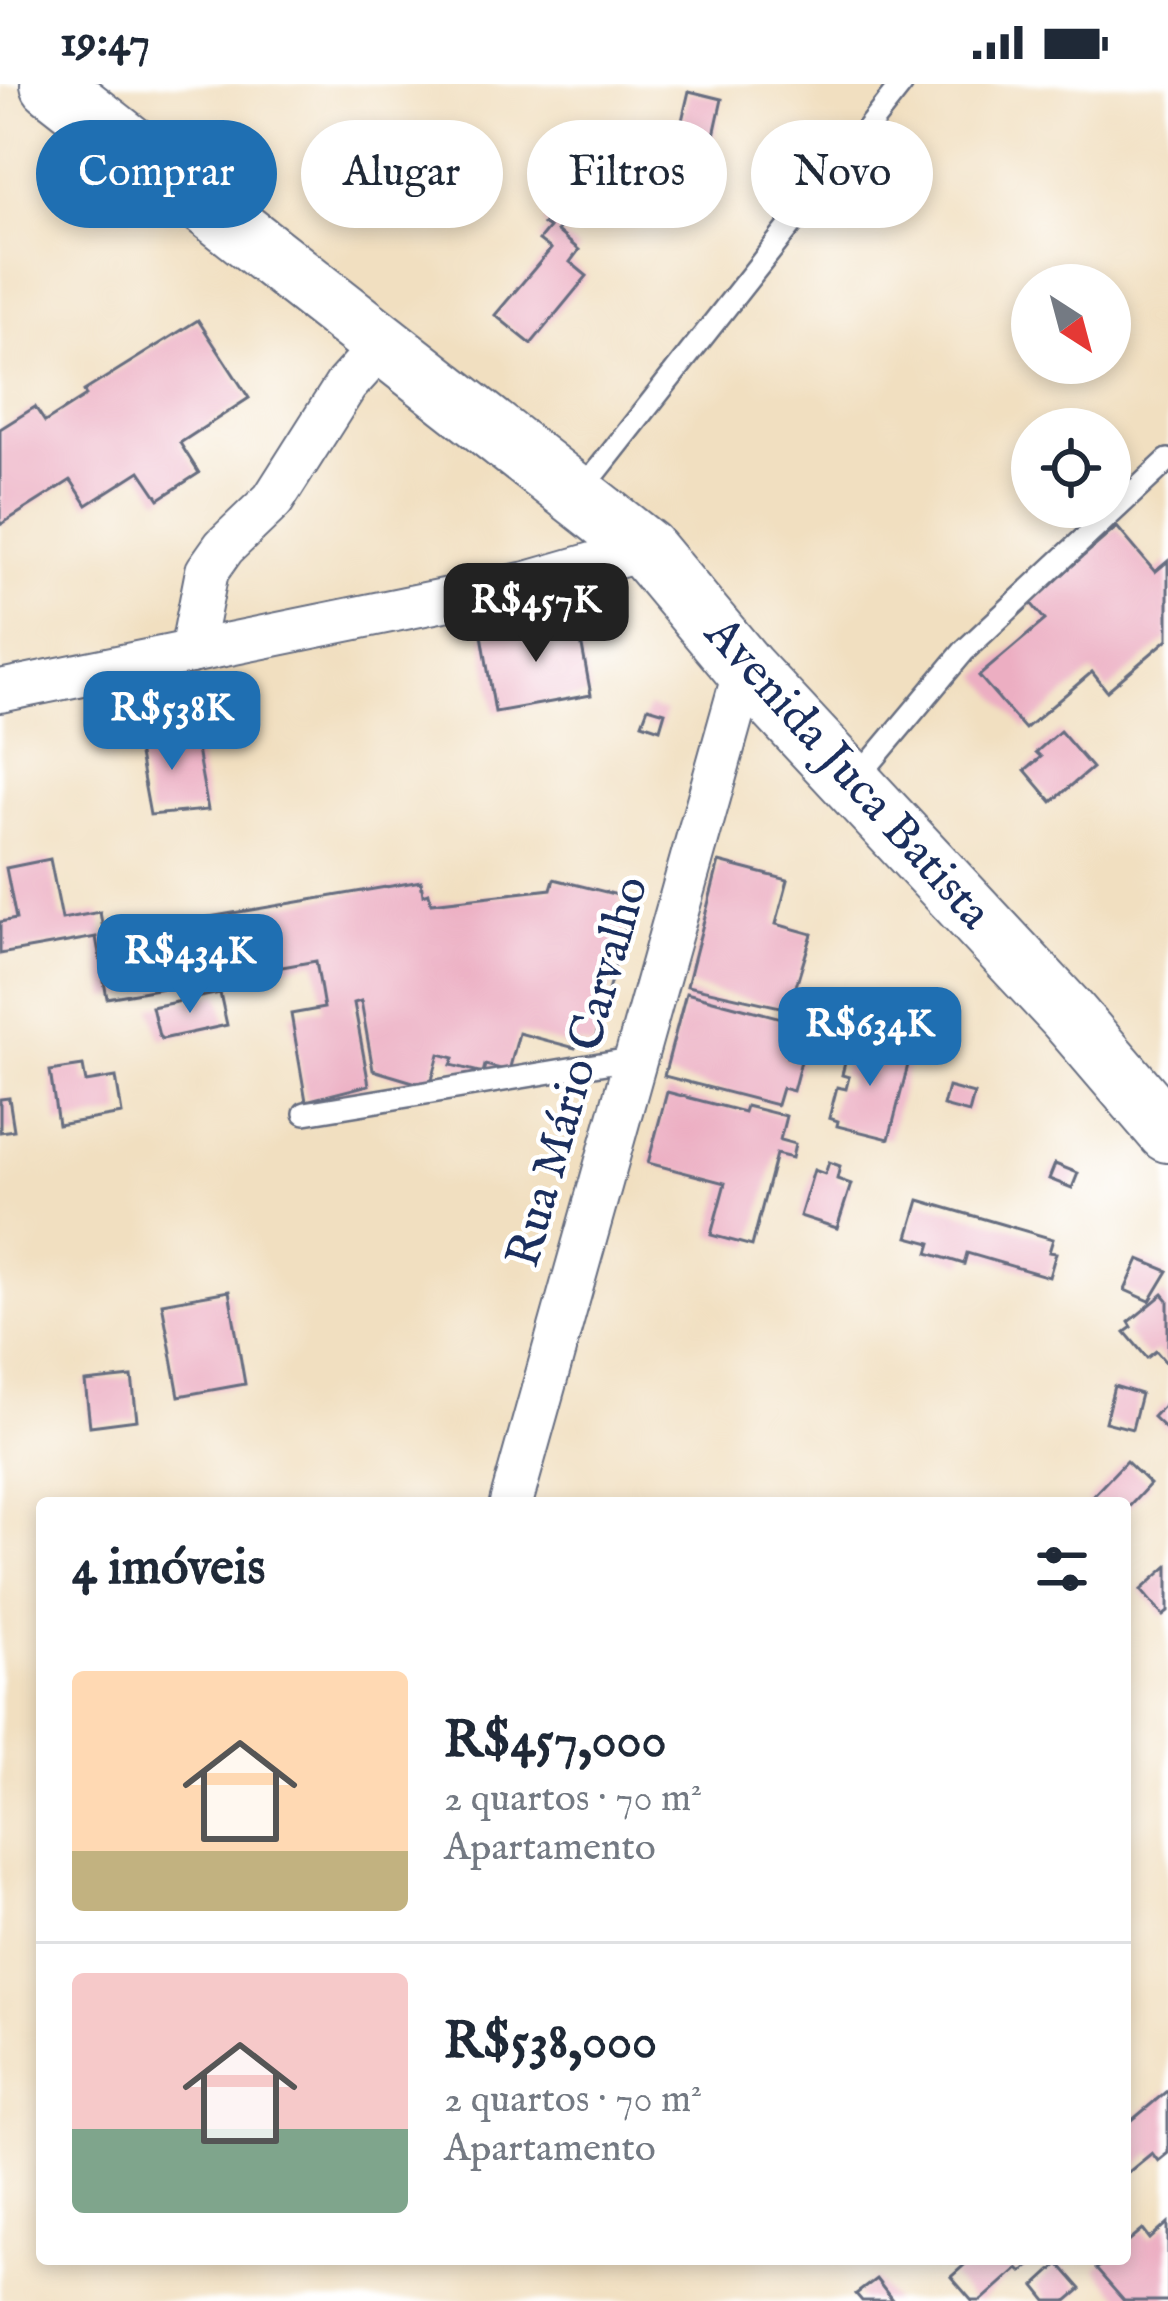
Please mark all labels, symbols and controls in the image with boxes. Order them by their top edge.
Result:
text: 19:47 [60,14,150,71]
chip: Comprar [36,120,277,228]
chip: Alugar [301,120,503,228]
chip: Filtros [527,120,727,228]
chip: Novo [751,120,933,228]
north arrow [1011,264,1131,384]
map controls [1011,264,1131,528]
button: locate [1011,408,1131,528]
pin: R$457K [438,563,634,665]
text: R$457K [471,577,601,626]
street label: Avenida Juca Batista [690,604,1003,943]
pin: R$538K [74,671,270,773]
text: R$538K [110,685,234,734]
street label: Rua Mário Carvalho [495,870,663,1274]
pin: R$434K [92,914,288,1016]
text: R$434K [124,928,256,977]
pin: R$634K [772,987,968,1089]
text: R$634K [805,1001,935,1050]
icon: filters [1029,1536,1095,1602]
text: 4 imóveis [72,1537,265,1602]
text: R$457,000 [444,1710,667,1775]
icon: home [168,1719,312,1863]
text: 2 quartos · 70 m² [444,1775,702,1824]
text: Apartamento [444,1824,656,1873]
text: R$538,000 [444,2011,657,2076]
icon: home [168,2021,312,2165]
text: 2 quartos · 70 m² [444,2076,702,2125]
text: Apartamento [444,2125,656,2174]

